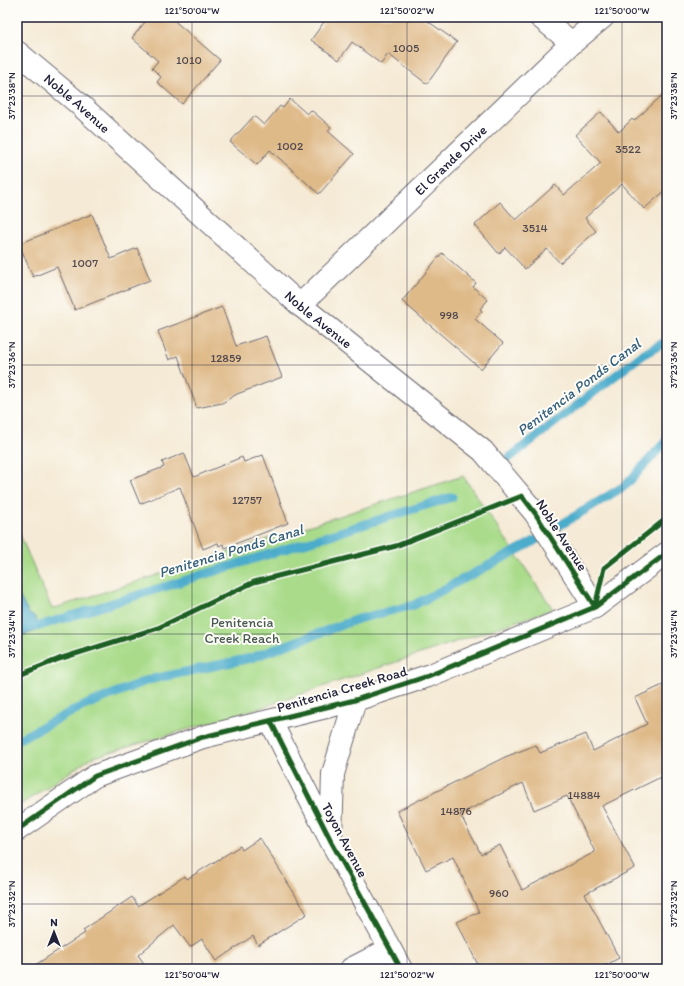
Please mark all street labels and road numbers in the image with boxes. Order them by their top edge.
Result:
street label: Noble Avenue [40,70,114,137]
street label: El Grande Drive [411,121,491,199]
street label: Noble Avenue [281,287,356,352]
street label: Noble Avenue [532,496,591,575]
street label: Penitencia Creek Road [275,663,409,716]
street label: Toyon Avenue [318,800,372,881]

